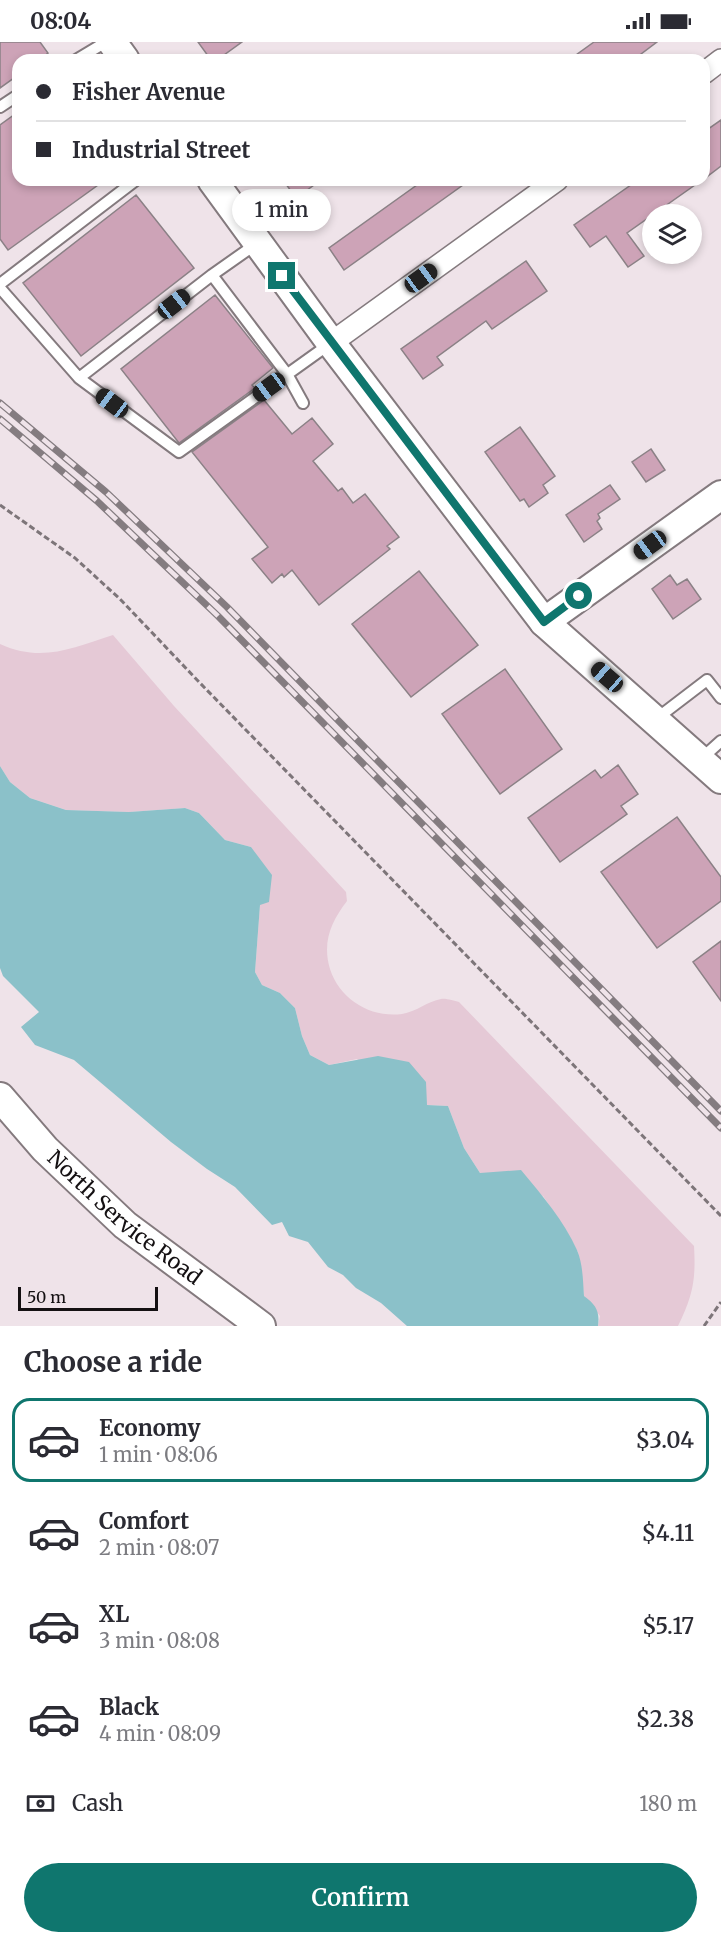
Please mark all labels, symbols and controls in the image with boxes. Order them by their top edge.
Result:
text: 08:04 [30,7,91,35]
text: Fisher Avenue [72,78,225,106]
text: Industrial Street [72,136,250,164]
callout: 1 min [232,189,332,231]
text: 1 min [255,197,308,222]
map controls [642,204,702,264]
button: layers [642,204,702,264]
car [401,260,441,296]
route end [268,262,295,289]
car [154,286,194,322]
car [249,369,289,405]
car [92,385,132,421]
car [630,527,670,563]
route start [565,582,592,609]
car [588,658,626,696]
street label: North Service Road [42,1144,208,1291]
scale bar [18,1284,158,1312]
text: 50 m [27,1287,66,1307]
text: Choose a ride [24,1345,202,1379]
icon: car [27,1413,81,1467]
text: Economy [99,1414,200,1442]
text: $3.04 [636,1426,694,1454]
text: 1 min · 08:06 [99,1442,218,1467]
icon: car [27,1506,81,1560]
text: Comfort [99,1507,189,1535]
text: $4.11 [642,1519,694,1547]
text: 2 min · 08:07 [99,1535,220,1560]
icon: car [27,1599,81,1653]
text: XL [99,1600,129,1628]
text: $5.17 [642,1612,694,1640]
text: 3 min · 08:08 [99,1628,220,1653]
icon: car [27,1692,81,1746]
text: Black [99,1693,159,1721]
text: $2.38 [636,1705,694,1733]
text: 4 min · 08:09 [99,1721,221,1746]
icon: cash [24,1787,57,1820]
text: Cash [72,1789,123,1817]
text: 180 m [639,1791,697,1816]
button: Confirm [24,1863,697,1932]

